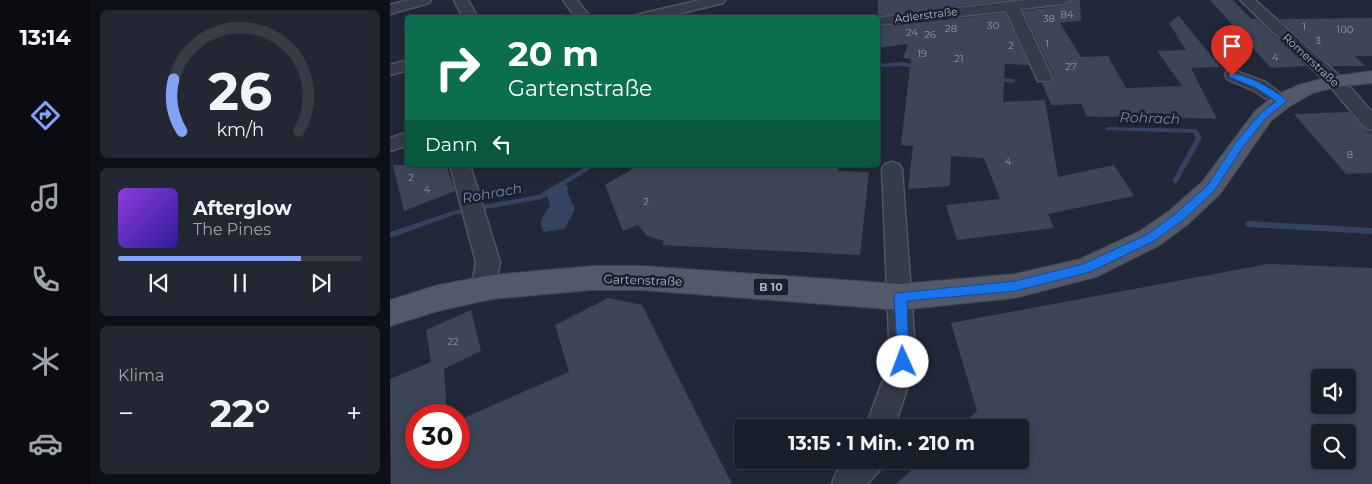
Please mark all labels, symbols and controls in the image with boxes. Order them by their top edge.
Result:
street label: Adlerstraße [894,4,959,26]
house number: 84 [1061,8,1074,21]
house number: 38 [1043,12,1055,25]
house number: 30 [987,19,1000,32]
house number: 1 [1302,20,1306,33]
house number: 28 [945,22,957,35]
house number: 100 [1337,23,1354,36]
text: 13:14 [19,24,71,51]
pin [1211,25,1253,76]
house number: 24 [906,26,918,39]
house number: 26 [924,28,936,41]
street label: Römerstraße [1280,30,1342,90]
text: 20 m [508,32,599,75]
icon: arrive [1218,32,1246,60]
house number: 3 [1315,34,1321,47]
icon: right [425,35,490,100]
house number: 1 [1045,37,1049,50]
house number: 2 [1008,39,1014,52]
house number: 19 [917,47,927,60]
house number: 4 [1272,51,1279,64]
house number: 21 [954,52,964,65]
text: 26 [208,60,272,123]
house number: 27 [1065,60,1077,73]
text: Gartenstraße [508,75,652,102]
icon: directions [28,98,63,133]
water label: Rohrach [1119,108,1181,128]
text: km/h [216,119,264,140]
icon: left [488,130,516,158]
text: Dann [425,133,478,156]
house number: 8 [1347,148,1353,161]
house number: 4 [1005,155,1012,168]
house number: 2 [408,171,414,184]
water label: Rohrach [461,179,523,207]
icon: music [28,180,63,215]
house number: 4 [424,183,431,196]
house number: 2 [643,195,649,208]
text: Afterglow [193,197,292,220]
text: The Pines [193,220,271,239]
icon: phone [28,262,63,297]
icon: previous [145,269,173,297]
icon: pause [226,269,254,297]
icon: next [307,269,335,297]
street label: Gartenstraße [603,271,683,289]
road number: B 10 [754,278,788,296]
house number: 22 [447,335,459,348]
position arrow [876,335,928,387]
icon: climate [28,344,63,379]
text: Klima [118,366,164,385]
map controls [1311,369,1356,469]
button: sound [1311,369,1356,414]
text: 22° [210,390,270,437]
text: − [118,396,134,430]
text: + [346,396,362,430]
speed limit sign: 30 [405,404,470,469]
button: search [1311,424,1356,469]
icon: car [28,426,63,461]
text: 13:15 · 1 Min. · 210 m [788,432,975,455]

